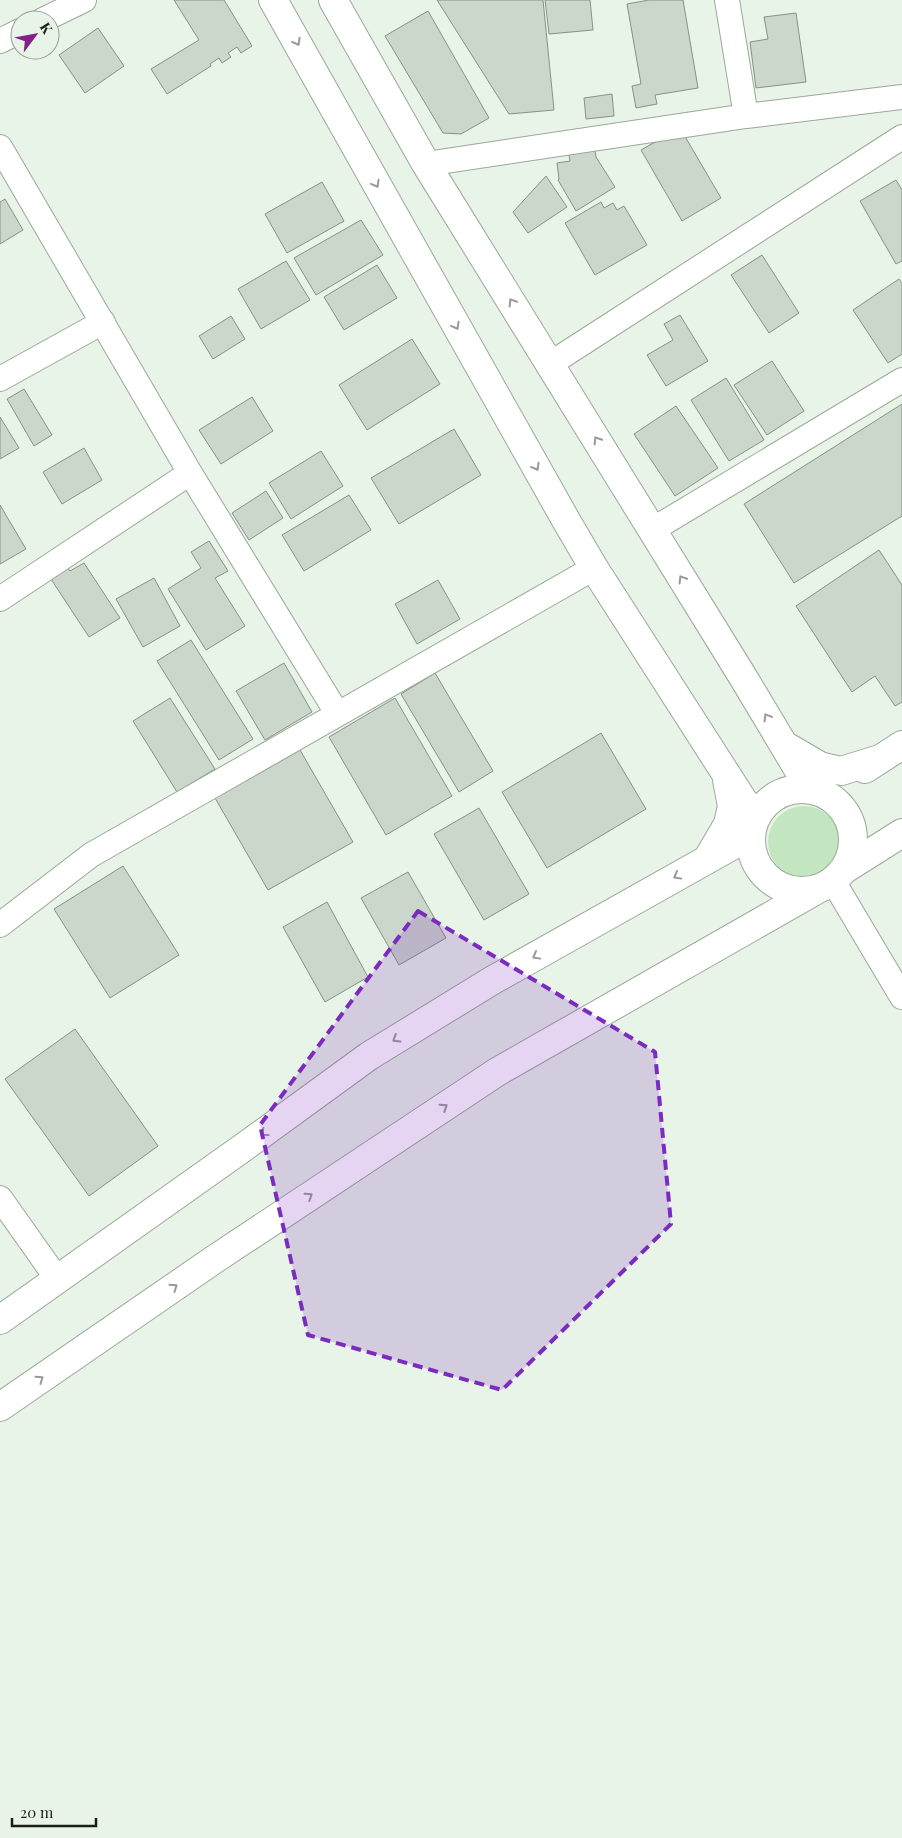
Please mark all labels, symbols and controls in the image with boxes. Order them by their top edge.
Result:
north arrow [10,10,60,60]
text: K [36,19,58,38]
one-way arrow [290,37,300,46]
one-way arrow [370,179,380,188]
one-way arrow [508,298,518,307]
one-way arrow [450,320,460,329]
one-way arrow [594,437,604,446]
one-way arrow [530,462,540,471]
one-way arrow [679,575,689,584]
one-way arrow [763,714,773,723]
one-way arrow [674,870,683,880]
one-way arrow [532,950,541,960]
one-way arrow [393,1033,402,1043]
one-way arrow [439,1104,448,1113]
one-way arrow [260,1127,270,1136]
one-way arrow [304,1193,313,1203]
one-way arrow [168,1284,178,1293]
one-way arrow [34,1376,44,1385]
scale bar [12,1796,96,1828]
text: 20 m [20,1802,54,1822]

